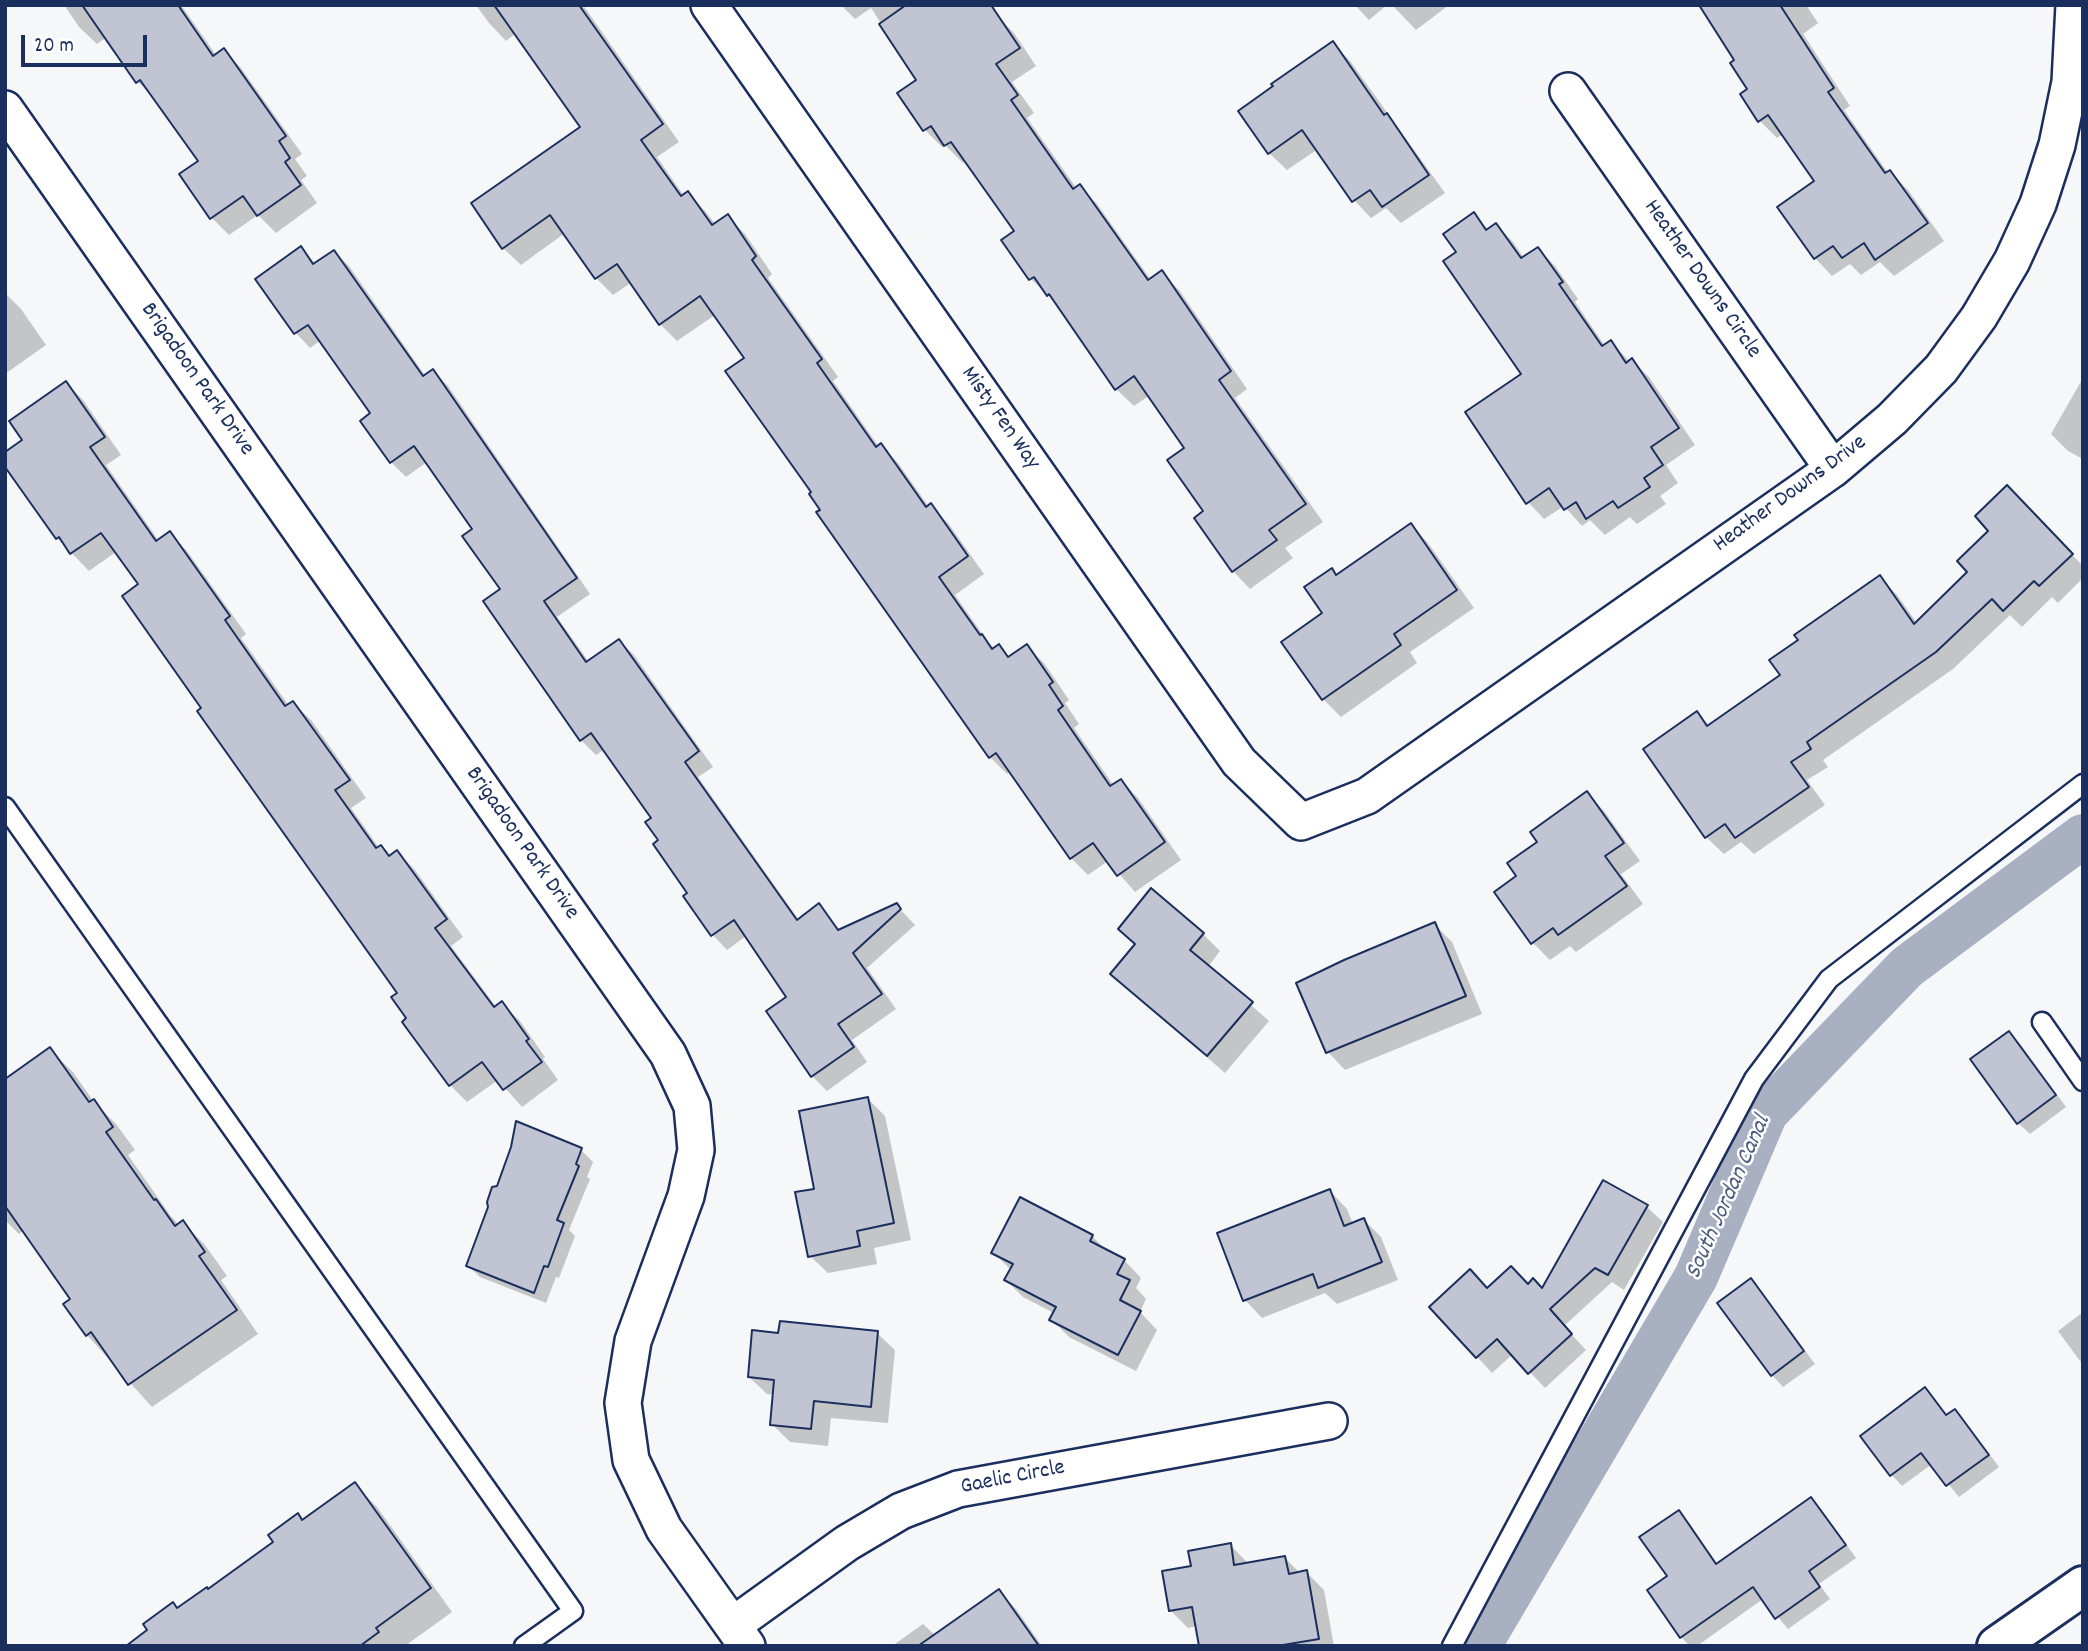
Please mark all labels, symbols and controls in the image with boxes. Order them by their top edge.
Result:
scale bar [24,21,150,65]
text: 20 m [34,32,74,62]
street label: Heather Downs Circle [1636,195,1766,365]
street label: Brigadoon Park Drive [133,298,259,462]
street label: Misty Fen Way [953,362,1045,476]
street label: Heather Downs Drive [1709,430,1873,560]
street label: Brigadoon Park Drive [458,762,584,926]
water label: South Jordan Canal [1681,1112,1779,1284]
street label: Gaelic Circle [959,1455,1067,1503]

